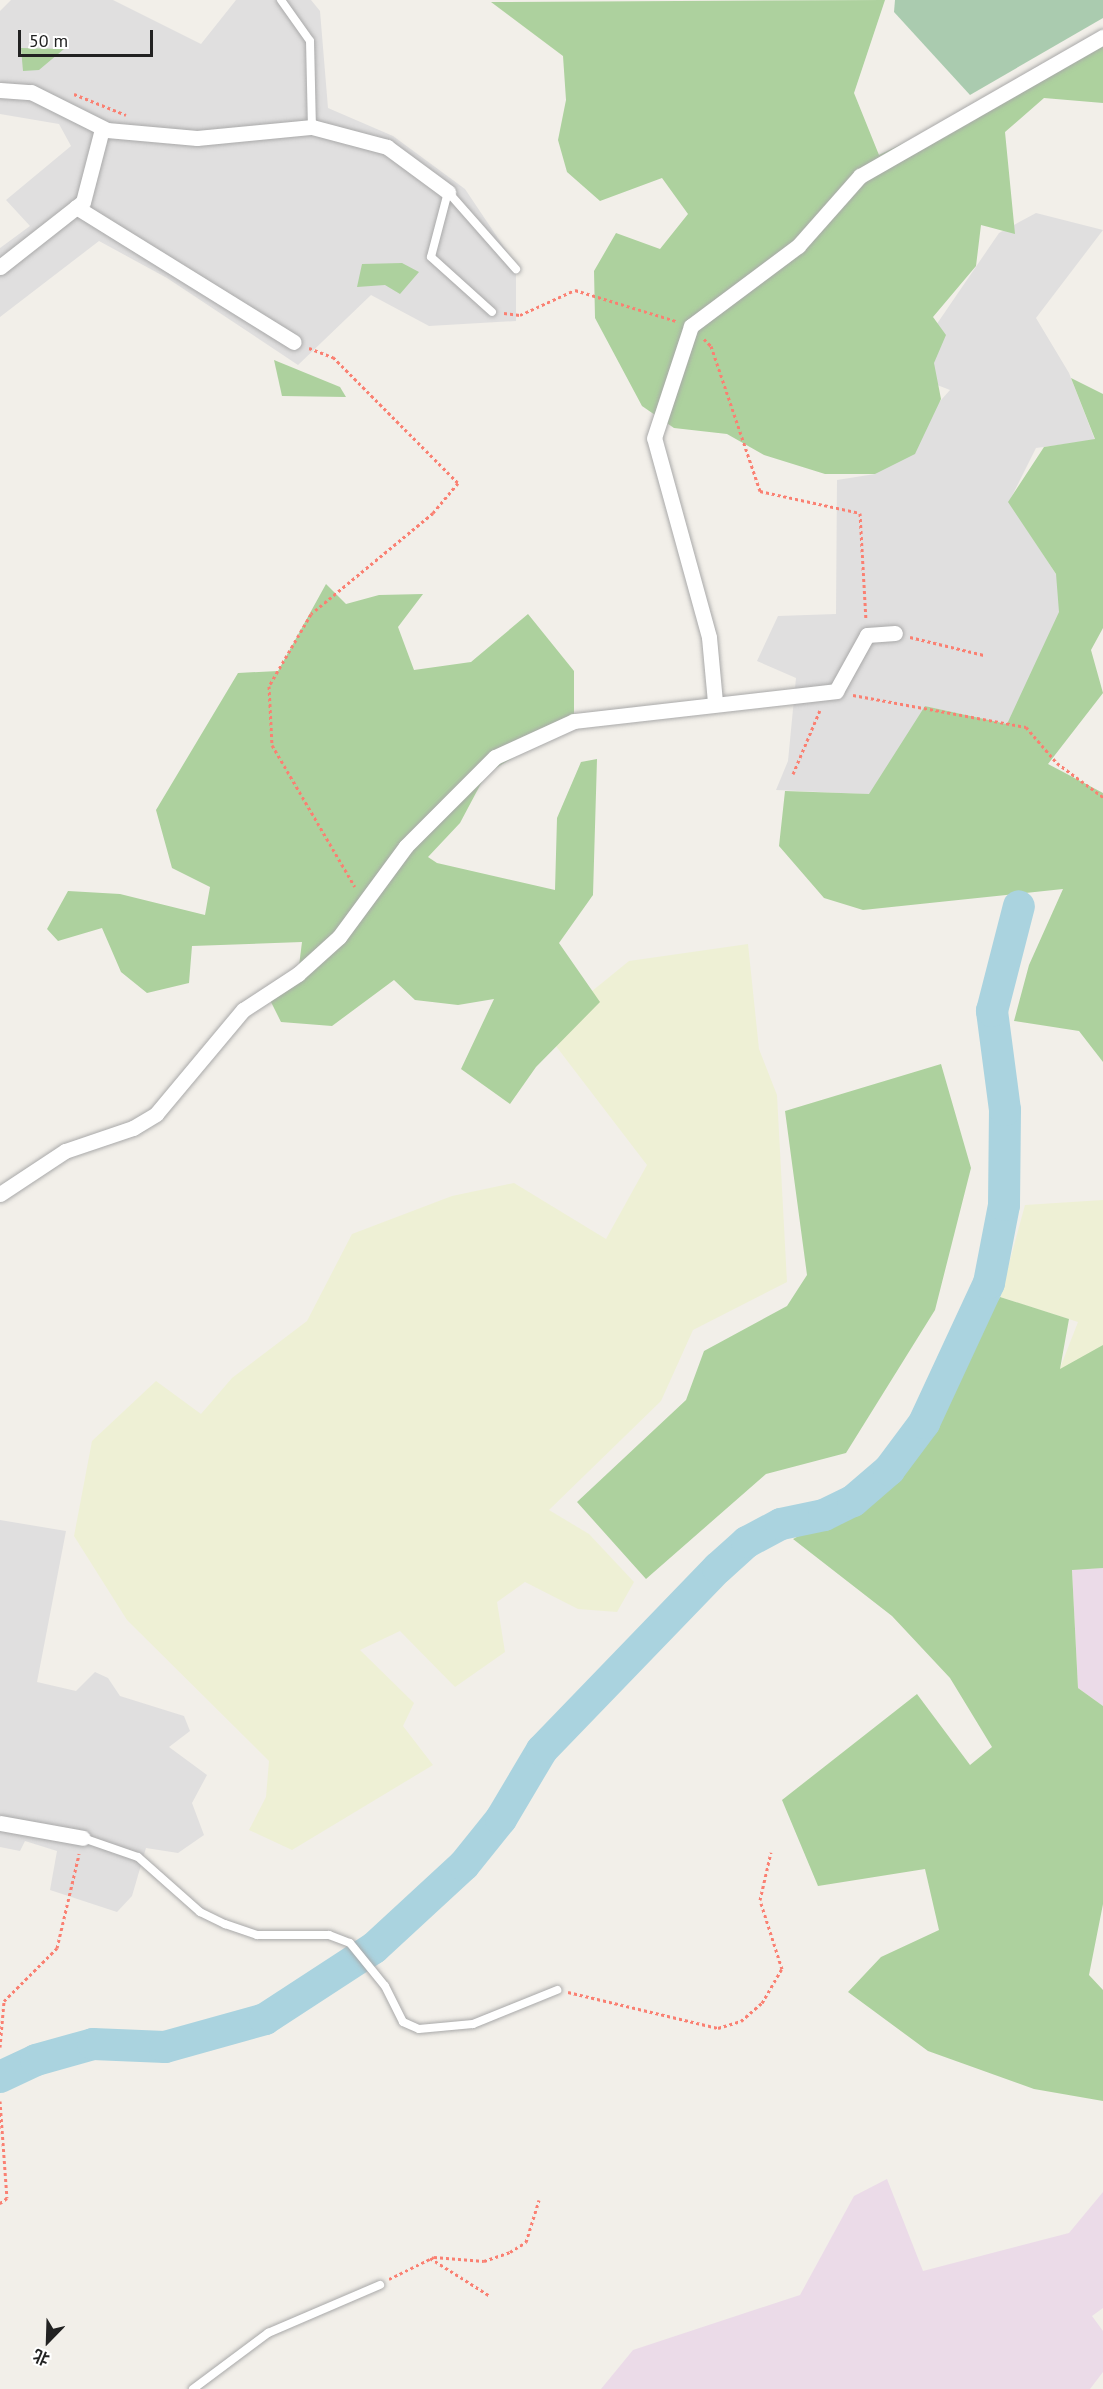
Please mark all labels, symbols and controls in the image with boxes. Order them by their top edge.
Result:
scale bar [21,18,156,56]
text: 50 m [29,29,68,52]
north arrow [18,2311,78,2371]
text: 北 [30,2345,52,2370]

